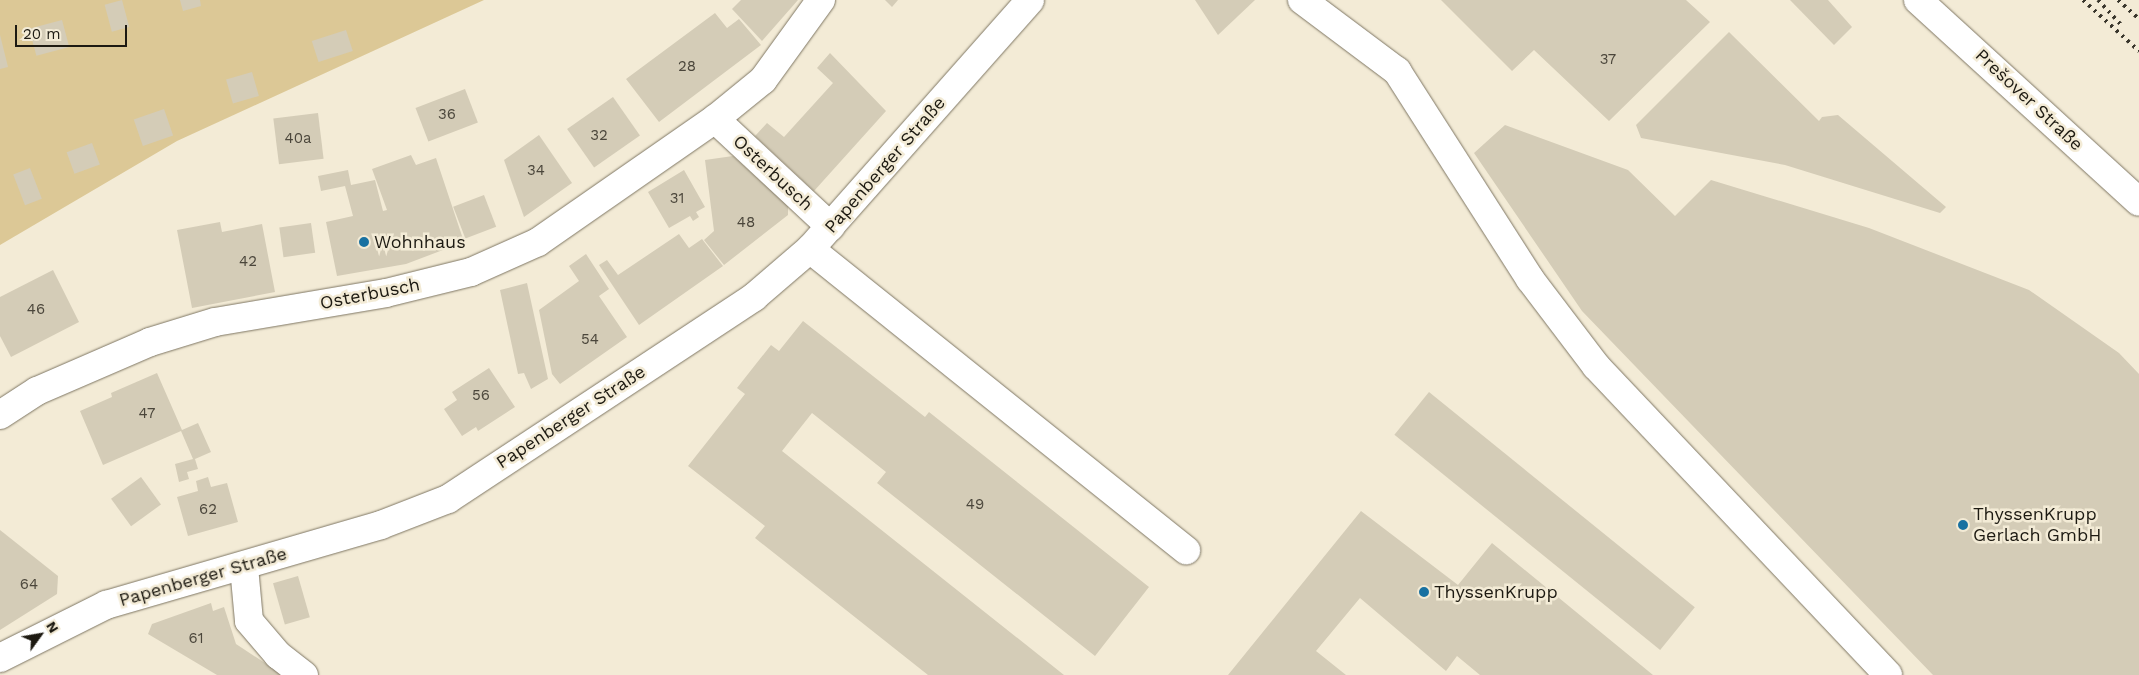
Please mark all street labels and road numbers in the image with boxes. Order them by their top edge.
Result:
street label: Prešover Straße [1971,44,2087,156]
street label: Papenberger Straße [820,92,950,238]
street label: Osterbusch [729,131,817,215]
street label: Osterbusch [318,274,422,314]
street label: Papenberger Straße [492,361,650,473]
street label: Papenberger Straße [116,543,290,611]

